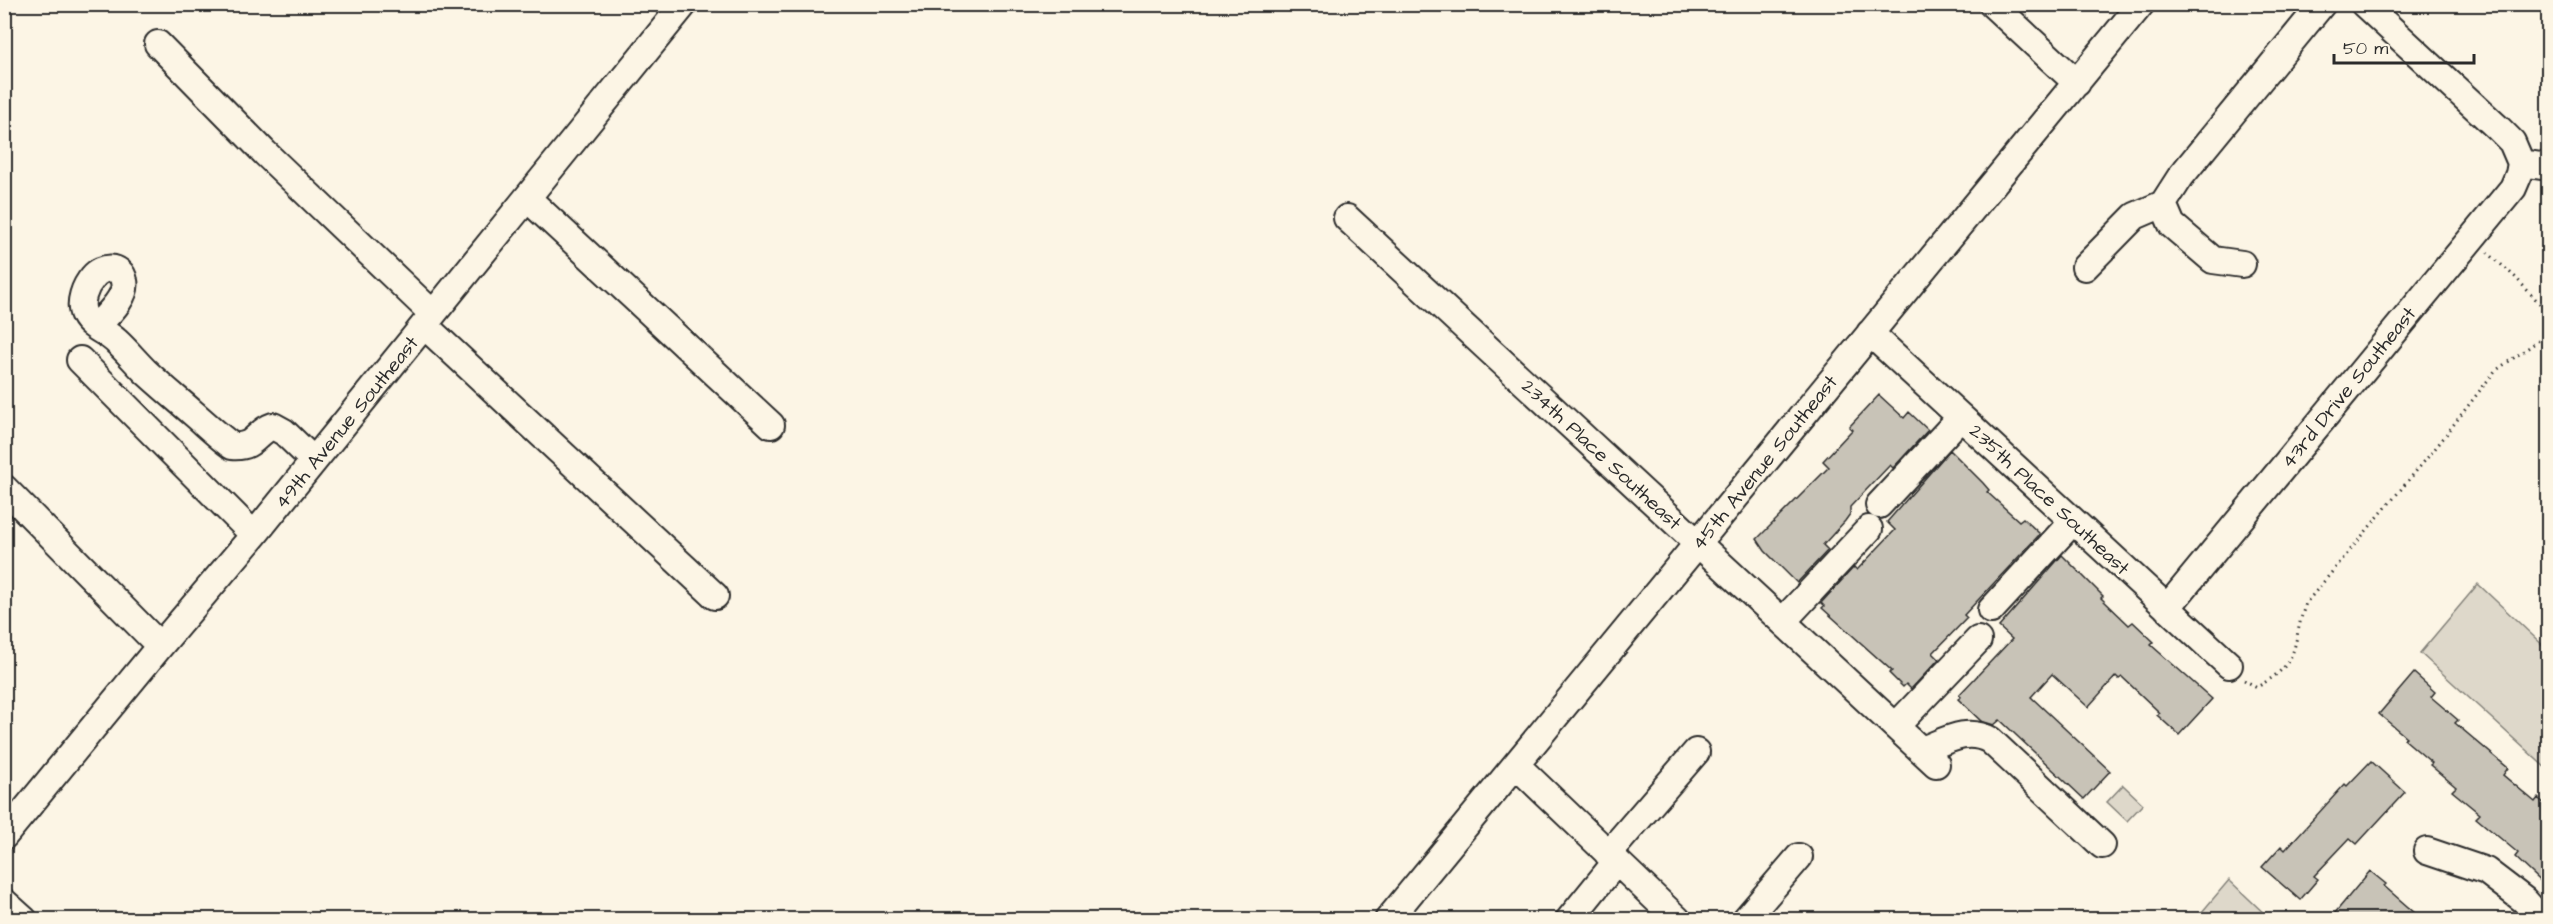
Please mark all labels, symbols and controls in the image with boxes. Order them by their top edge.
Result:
scale bar [2334,27,2474,65]
text: 50 m [2343,36,2388,61]
street label: 43rd Drive Southeast [2275,301,2423,474]
street label: 49th Avenue Southeast [268,330,425,515]
street label: 45th Avenue Southeast [1685,369,1844,556]
street label: 234th Place Southeast [1515,373,1688,537]
street label: 235th Place Southeast [1963,418,2136,582]

